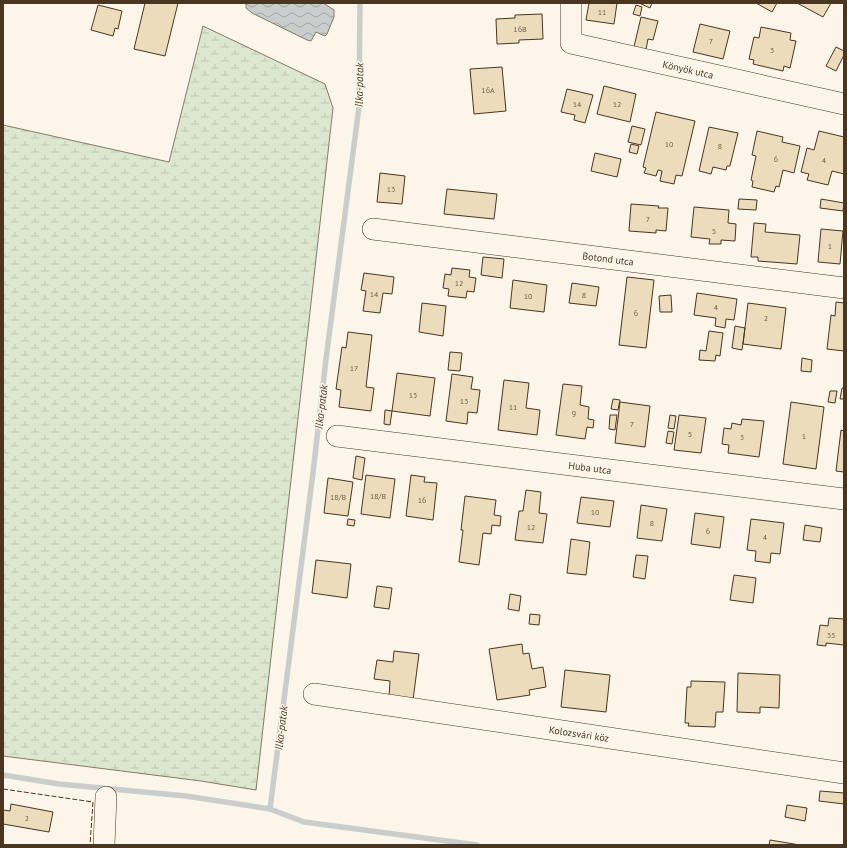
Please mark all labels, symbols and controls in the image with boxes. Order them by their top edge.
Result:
house number: 11 [598,7,606,17]
house number: 16B [513,24,527,34]
house number: 7 [709,36,713,46]
house number: 3 [770,45,774,55]
street label: Könyök utca [661,57,715,81]
water label: Ilka-patak [352,62,366,107]
house number: 16A [481,85,495,95]
house number: 14 [573,99,582,109]
house number: 12 [613,99,621,109]
house number: 10 [665,139,674,149]
house number: 8 [718,141,722,151]
house number: 6 [774,154,778,164]
house number: 4 [822,155,827,165]
house number: 13 [387,184,395,194]
house number: 7 [646,214,650,224]
house number: 5 [712,226,716,236]
house number: 1 [828,241,832,251]
street label: Botond utca [582,249,635,268]
house number: 12 [455,278,463,288]
house number: 14 [370,289,379,299]
house number: 8 [582,290,586,300]
house number: 10 [524,291,533,301]
house number: 4 [714,302,719,312]
house number: 6 [634,308,638,318]
house number: 2 [764,313,768,323]
house number: 17 [350,363,358,373]
water label: Ilka-patak [311,383,331,430]
house number: 15 [409,390,417,400]
house number: 13 [460,396,468,406]
house number: 11 [509,402,517,412]
house number: 9 [572,408,576,418]
house number: 7 [630,419,634,429]
house number: 5 [688,429,692,439]
house number: 1 [802,431,806,441]
house number: 3 [740,432,744,442]
street label: Huba utca [568,458,612,477]
house number: 18/B [370,491,386,501]
house number: 18/B [330,492,346,502]
house number: 16 [418,495,426,505]
house number: 10 [591,507,600,517]
house number: 8 [650,518,654,528]
house number: 12 [527,522,535,532]
house number: 6 [706,526,710,536]
house number: 4 [763,532,768,542]
house number: 35 [827,630,835,640]
water label: Ilka-patak [271,704,291,751]
street label: Kolozsvári köz [548,723,610,744]
house number: 2 [25,813,29,823]

